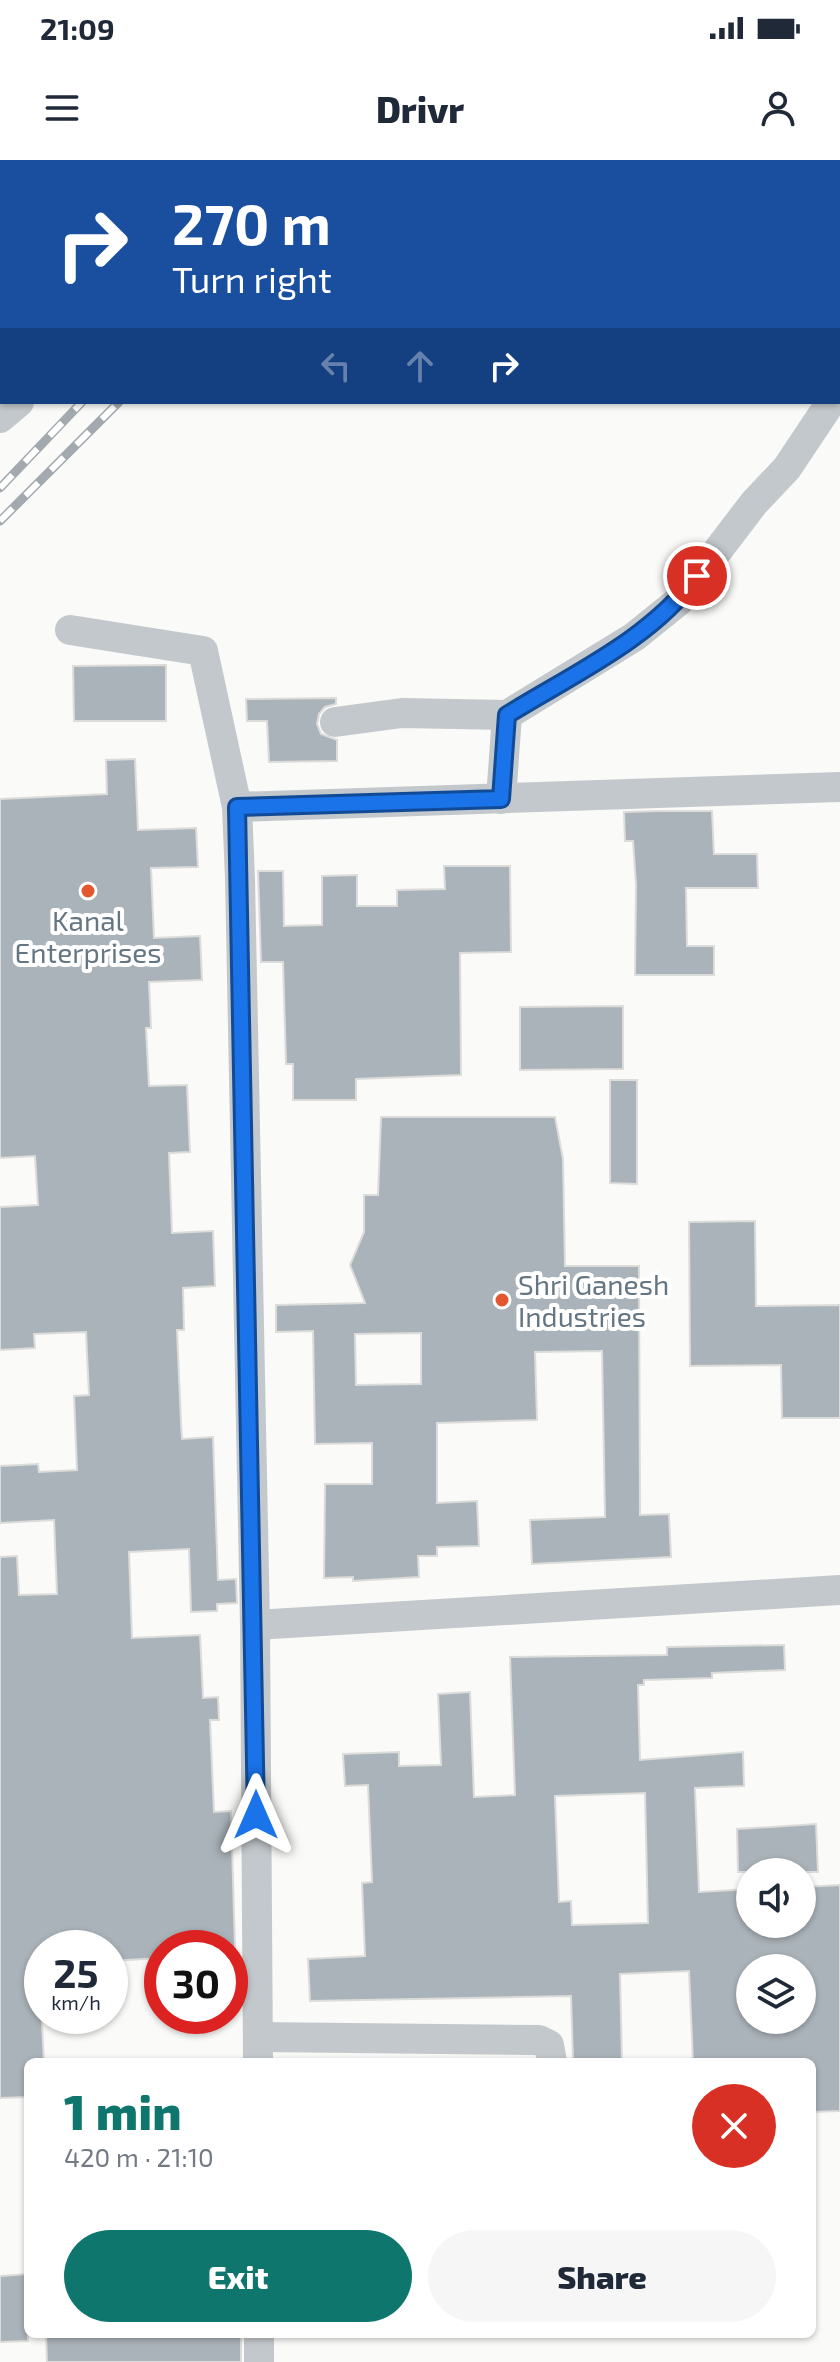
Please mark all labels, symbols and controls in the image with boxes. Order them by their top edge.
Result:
text: 21:09 [40,10,115,46]
icon: menu [40,86,84,130]
icon: person [756,86,800,130]
text: Drivr [376,87,464,130]
text: 270 m [172,189,331,256]
icon: right [40,192,144,296]
text: Turn right [172,257,332,300]
icon: left [314,344,358,388]
icon: ahead [398,344,442,388]
icon: right [482,344,526,388]
pin [663,542,731,610]
icon: arrive [675,554,719,598]
marker: Kanal Enterprises [79,882,97,900]
place label: Kanal Enterprises [15,903,161,969]
place label: Shri Ganesh Industries [518,1267,669,1333]
marker: Shri Ganesh Industries [493,1291,511,1309]
position arrow [214,1773,298,1857]
map controls [736,1858,816,2034]
button: sound [736,1858,816,1938]
speed limit sign: 30 [144,1930,248,2034]
text: 25 [53,1948,99,1996]
button: layers [736,1954,816,2034]
text: km/h [51,1990,101,2014]
text: 1 min [64,2082,182,2140]
button: close [692,2084,776,2168]
text: 420 m · 21:10 [64,2141,214,2172]
button: Exit [64,2230,412,2322]
button: Share [428,2230,776,2322]

